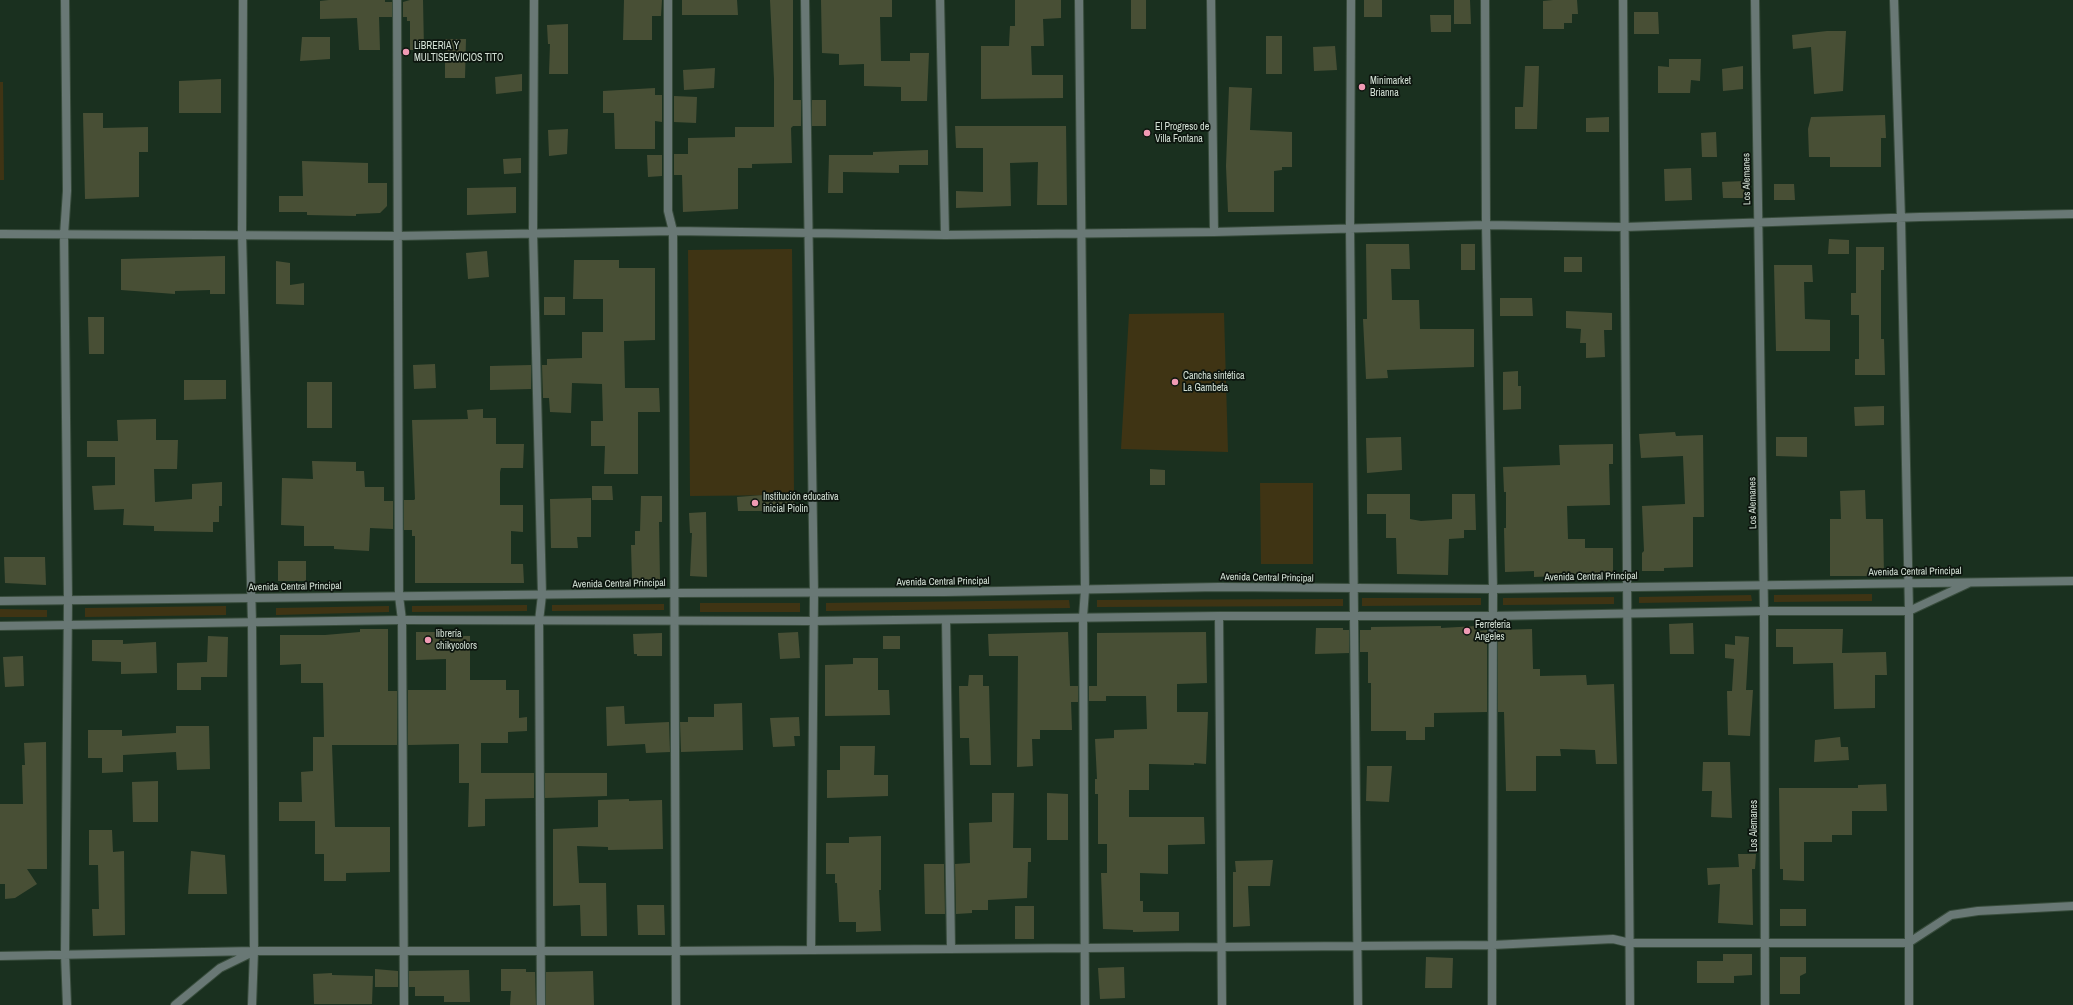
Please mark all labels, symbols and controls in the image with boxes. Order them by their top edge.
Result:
place label: LiBRERIA Y MULTISERVICIOS TITO [414,40,503,64]
marker: LiBRERIA Y MULTISERVICIOS TITO [401,47,411,57]
place label: Minimarket Brianna [1370,75,1411,98]
marker: Minimarket Brianna [1357,82,1367,92]
place label: El Progreso de Villa Fontana [1155,121,1209,144]
marker: El Progreso de Villa Fontana [1142,128,1152,138]
street label: Los Alemanes [1741,153,1753,205]
place label: Cancha sintética La Gambeta [1183,370,1245,394]
marker: Cancha sintética La Gambeta [1170,377,1180,387]
street label: Los Alemanes [1747,477,1759,529]
place label: Institución educativa inicial Piolin [763,491,839,514]
marker: Institución educativa inicial Piolin [750,498,760,508]
street label: Avenida Central Principal [1868,565,1962,579]
street label: Avenida Central Principal [1544,570,1638,584]
street label: Avenida Central Principal [1220,571,1314,585]
street label: Avenida Central Principal [896,575,990,589]
street label: Avenida Central Principal [572,577,666,591]
street label: Avenida Central Principal [248,580,342,594]
place label: Ferreteria Angeles [1475,619,1511,642]
marker: Ferreteria Angeles [1462,626,1472,636]
place label: librería chikycolors [436,628,477,652]
marker: librería chikycolors [423,635,433,645]
street label: Los Alemanes [1748,800,1760,852]

